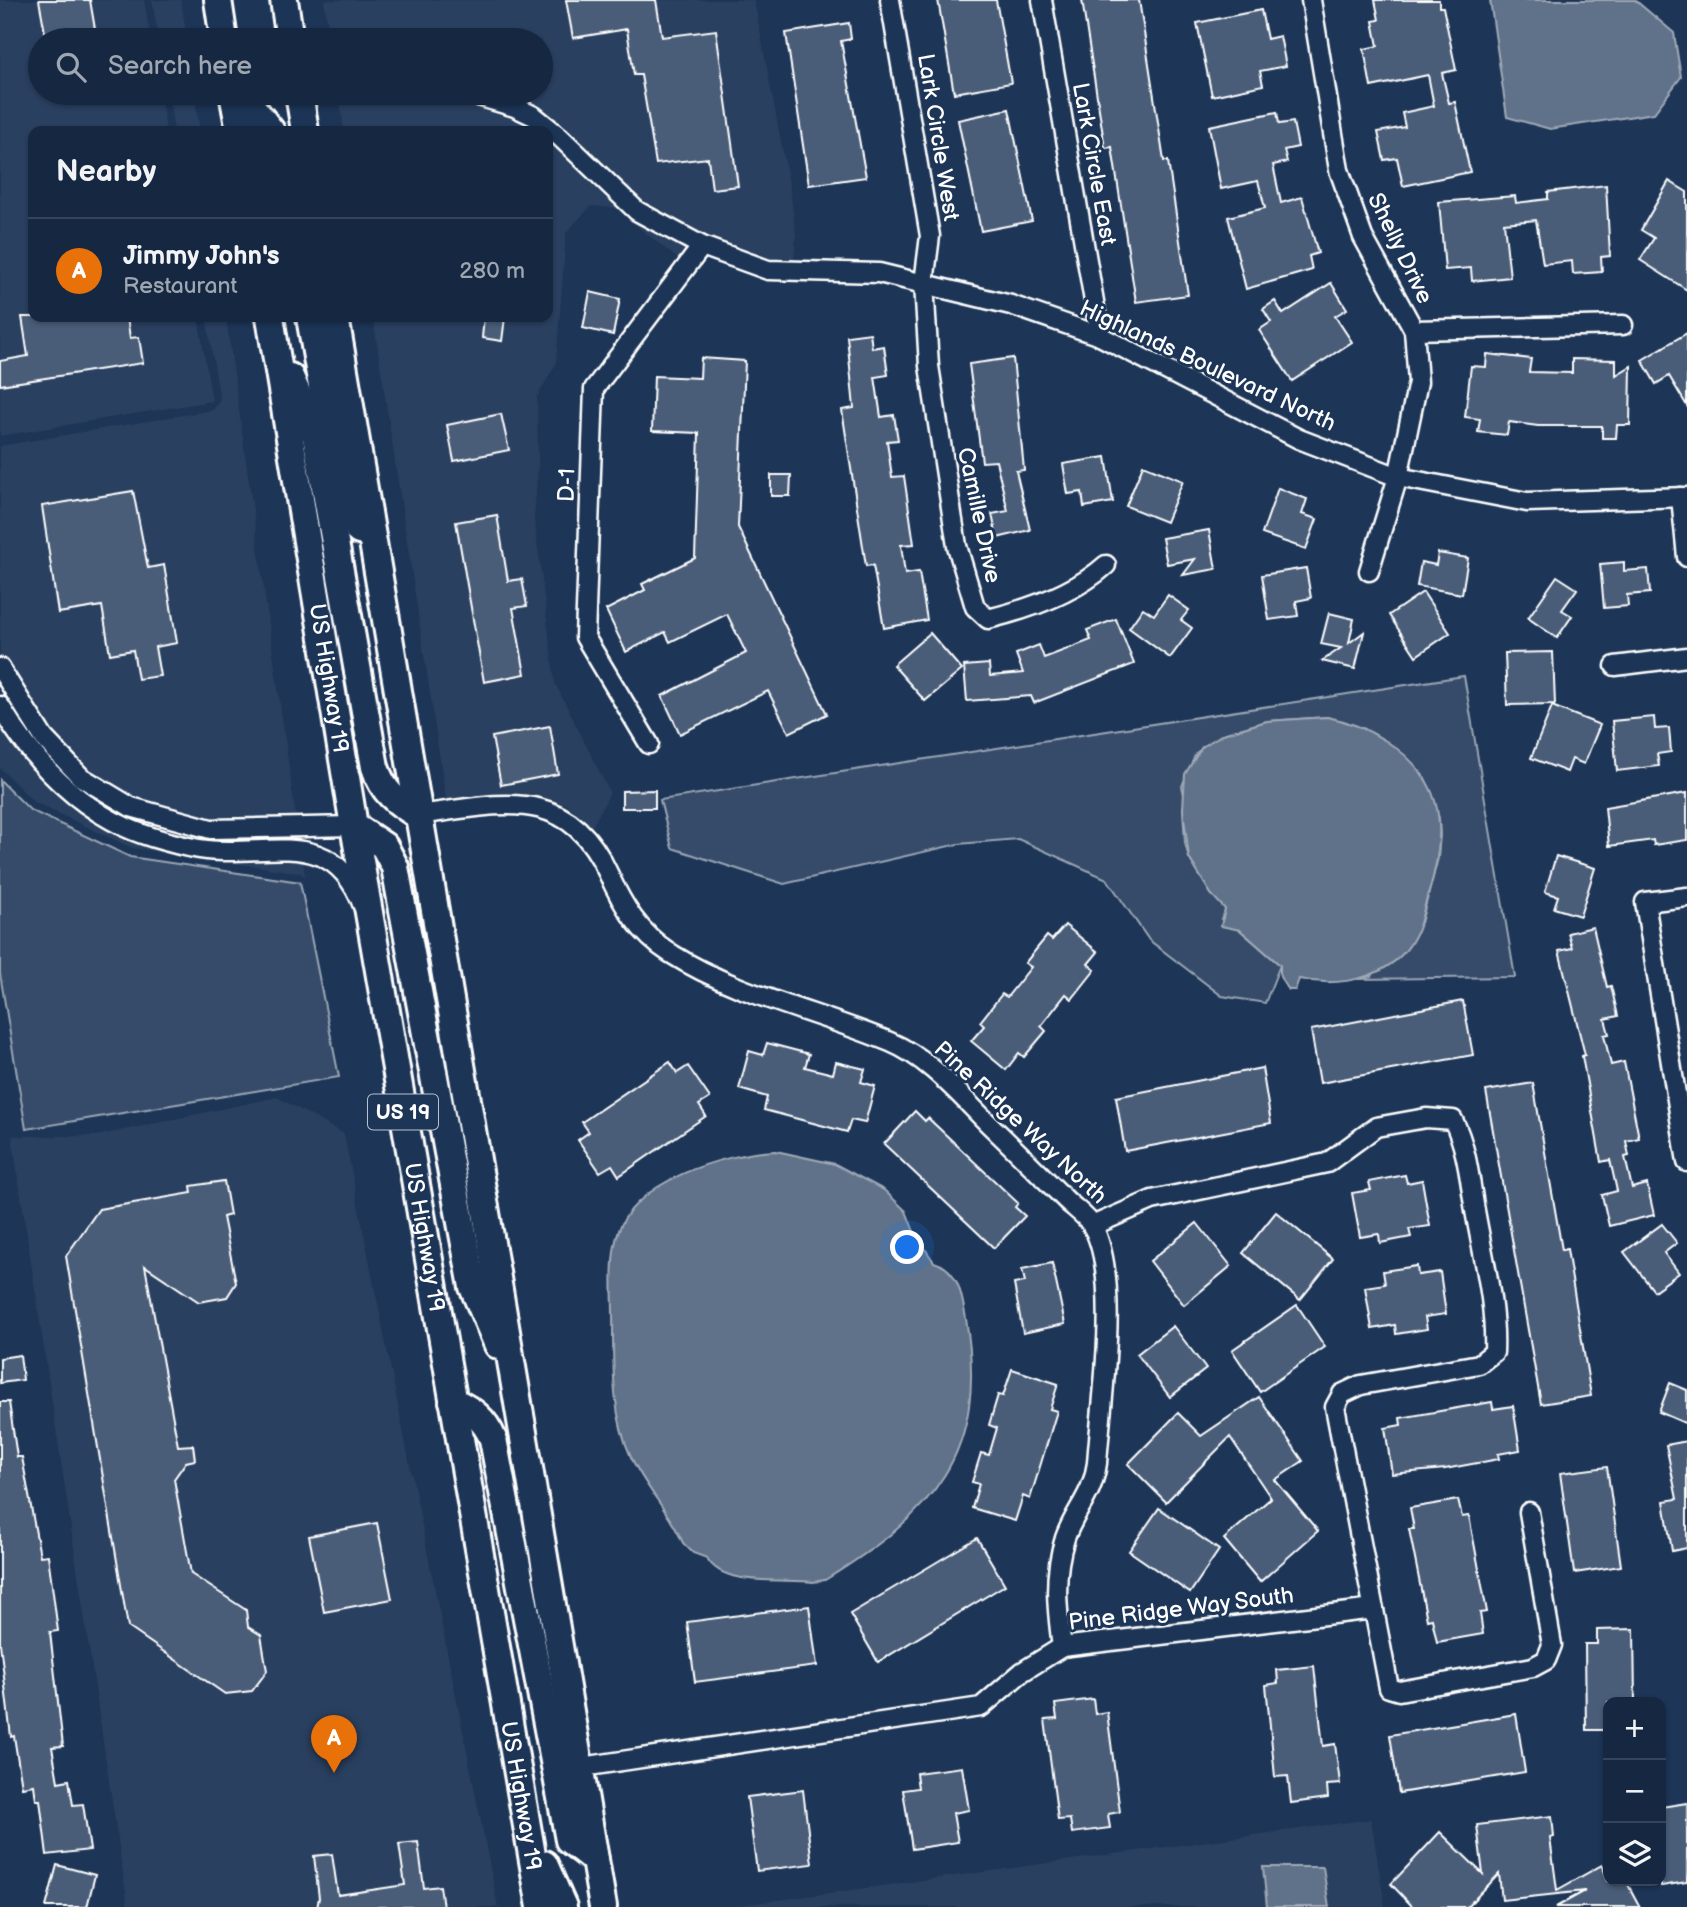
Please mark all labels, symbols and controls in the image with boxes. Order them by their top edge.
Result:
search box [28,28,553,105]
icon: search [52,48,90,86]
text: Search here [108,51,252,82]
street label: Lark Circle West [911,52,965,223]
street label: Lark Circle East [1066,81,1122,248]
text: Nearby [56,154,156,190]
street label: Shelly Drive [1361,188,1439,308]
text: Jimmy John's [123,241,280,272]
text: A [72,257,86,285]
text: 280 m [459,257,525,285]
text: Restaurant [123,272,237,300]
street label: Highlands Boulevard North [1075,294,1340,438]
street label: Camille Drive [951,445,1007,586]
street label: D-1 [552,468,582,503]
street label: US Highway 19 [303,602,355,755]
street label: Pine Ridge Way North [928,1035,1113,1210]
road number: US 19 [368,1094,438,1130]
street label: US Highway 19 [397,1161,451,1314]
your location [890,1230,924,1264]
street label: Pine Ridge Way South [1067,1581,1295,1637]
map controls [1603,1697,1666,1886]
button: + [1603,1697,1666,1760]
pin: A [311,1715,357,1773]
street label: US Highway 19 [494,1719,547,1873]
button: − [1603,1760,1666,1823]
button: layers [1603,1823,1666,1886]

